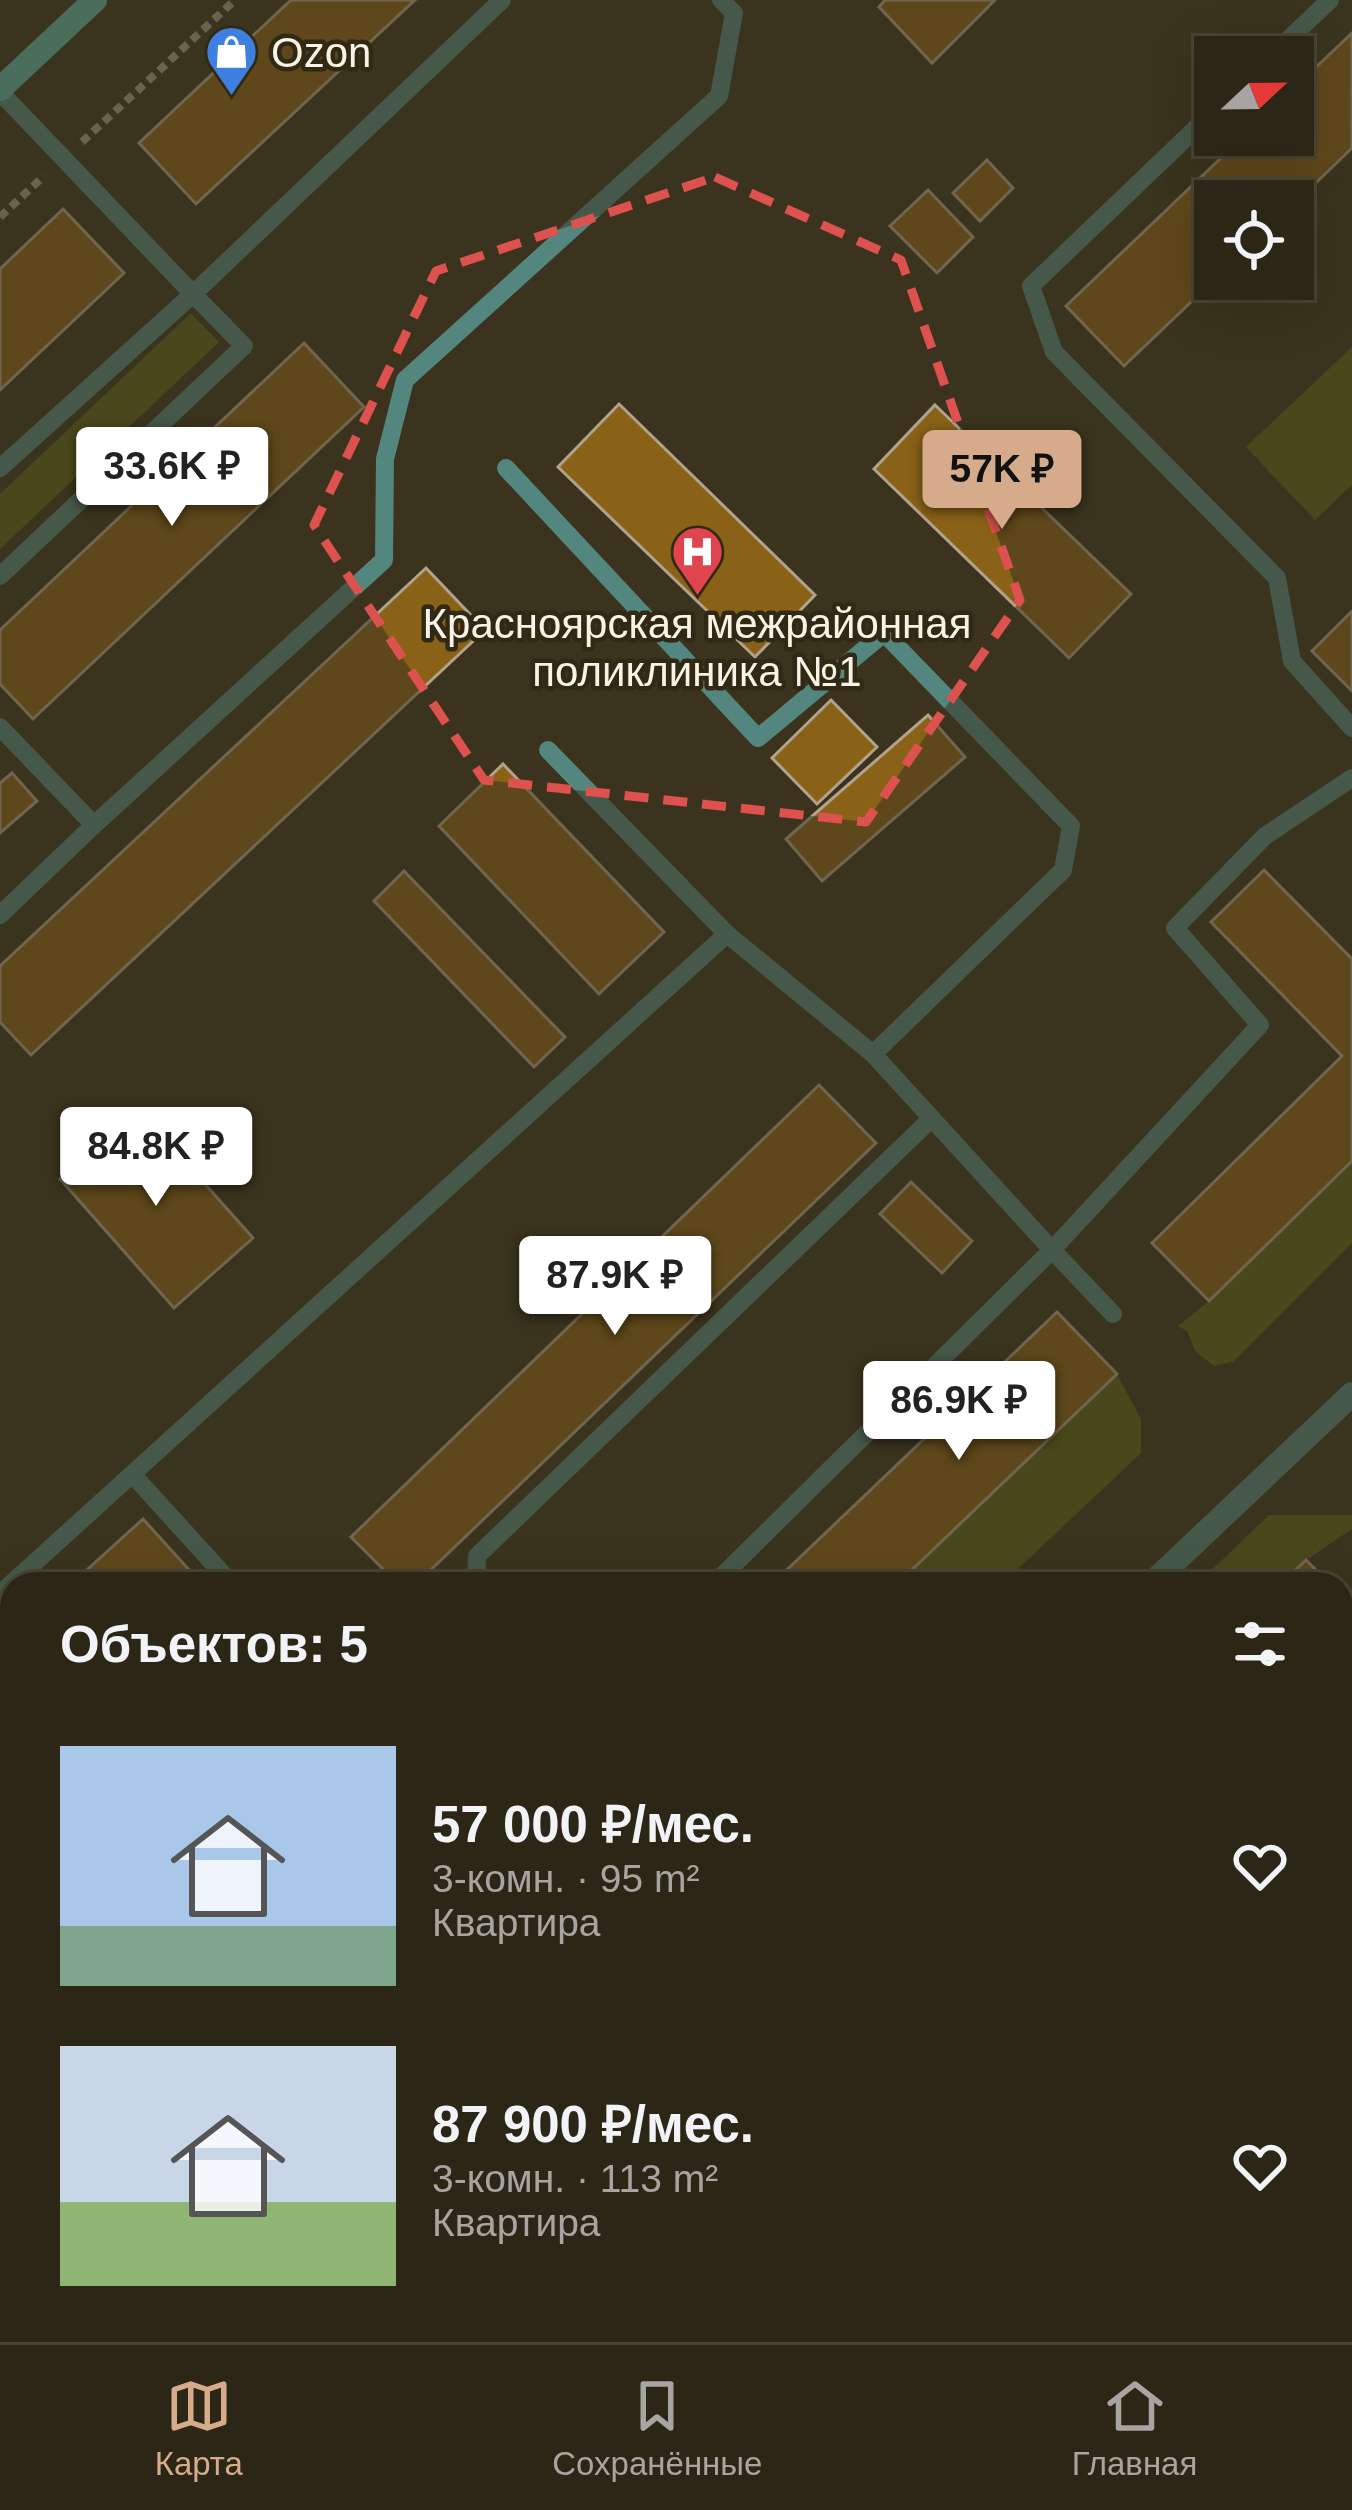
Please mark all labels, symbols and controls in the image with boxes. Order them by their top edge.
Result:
shop icon: Ozon [204,24,260,98]
place label: Ozon [271,29,371,76]
north arrow [1194,36,1314,156]
map controls [1194,36,1314,300]
button: locate [1194,180,1314,300]
pin: 33.6K ₽ [61,427,283,529]
pin: 57K ₽ [918,430,1086,532]
text: 33.6K ₽ [103,444,241,487]
text: 57K ₽ [949,447,1055,490]
hospital icon: Красноярская межрайонная поликлиника №1 [669,523,725,597]
place label: Красноярская межрайонная поликлиника №1 [423,600,971,695]
pin: 84.8K ₽ [45,1107,267,1209]
text: 84.8K ₽ [87,1124,225,1167]
pin: 87.9K ₽ [504,1236,726,1338]
text: 87.9K ₽ [546,1253,684,1296]
pin: 86.9K ₽ [848,1361,1070,1463]
text: 86.9K ₽ [890,1378,1028,1421]
icon: filters [1227,1611,1293,1677]
text: Объектов: 5 [60,1616,368,1673]
icon: home [156,1794,300,1938]
text: 57 000 ₽/мес. [432,1796,754,1853]
icon: heart [1227,1833,1293,1899]
text: 3-комн. · 95 m² [432,1857,699,1900]
text: Квартира [432,1901,601,1944]
icon: home [156,2094,300,2238]
text: 87 900 ₽/мес. [432,2096,754,2153]
icon: heart [1227,2133,1293,2199]
text: 3-комн. · 113 m² [432,2157,718,2200]
text: Квартира [432,2201,601,2244]
tab: Карта [155,2373,243,2483]
tab: Сохранённые [552,2373,762,2483]
tab: Главная [1072,2373,1197,2483]

